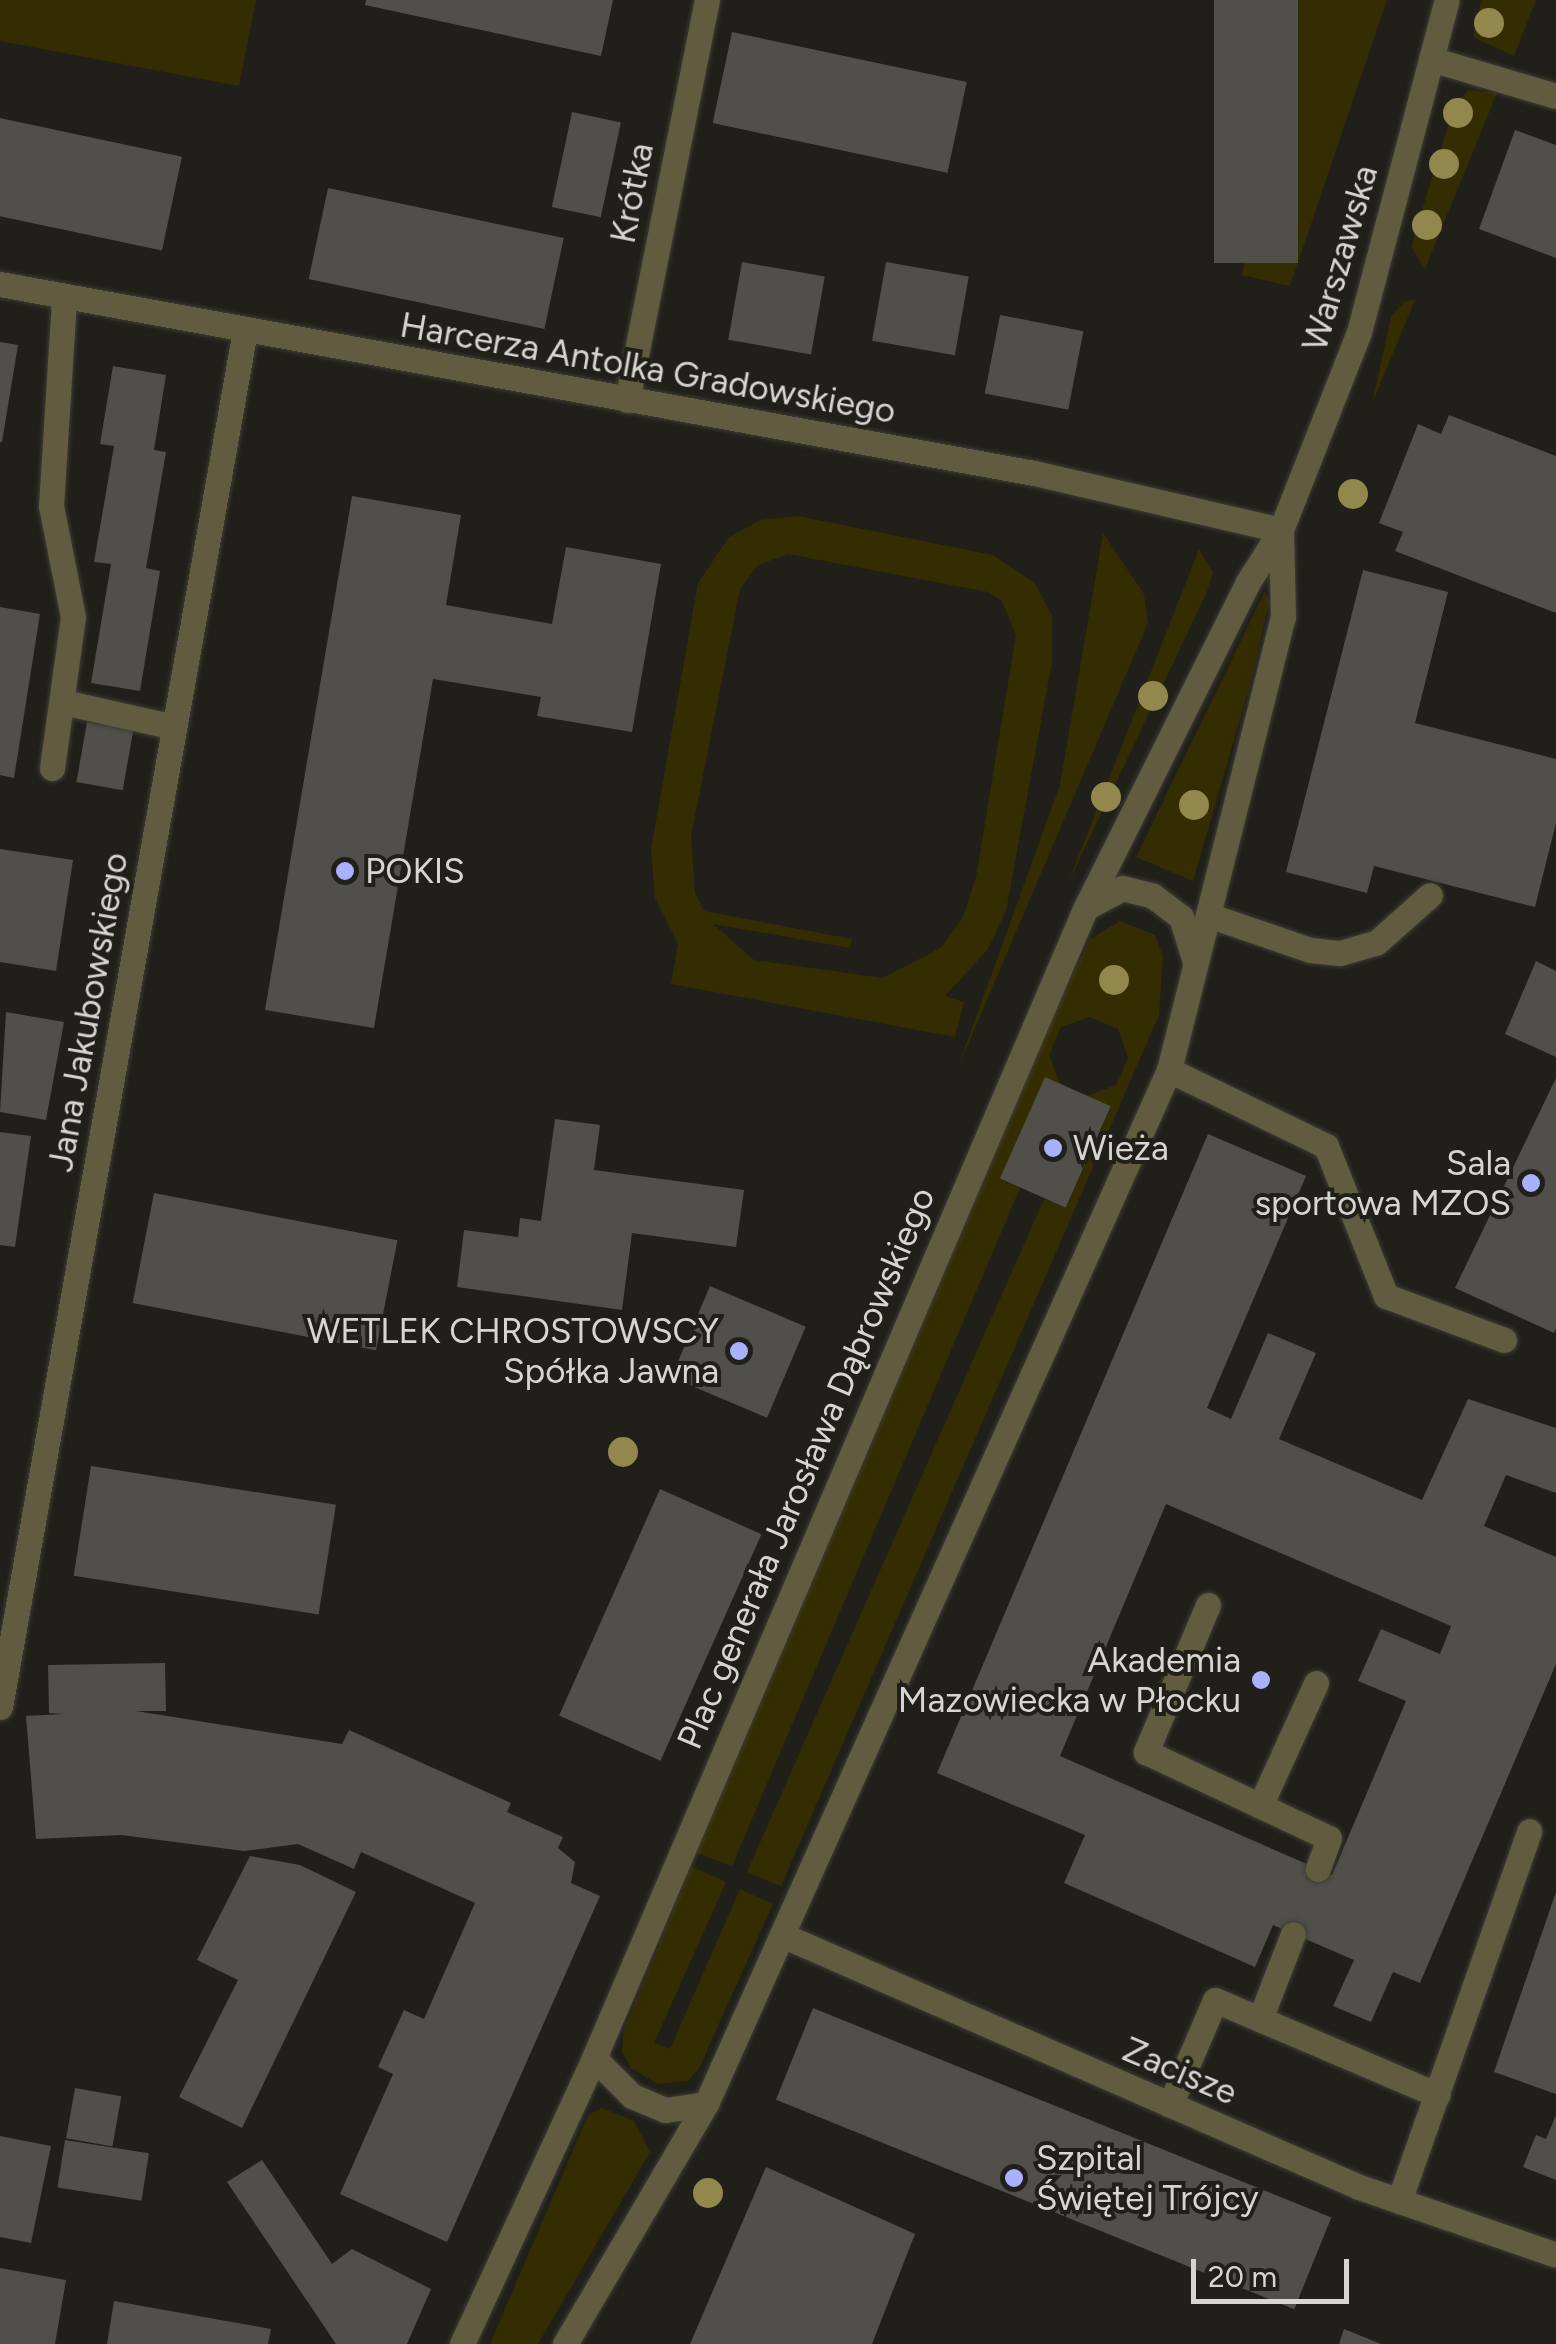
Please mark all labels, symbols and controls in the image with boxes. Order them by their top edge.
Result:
street label: Krótka [602,139,662,247]
street label: Warszawska [1293,160,1387,356]
street label: Harcerza Antolka Gradowskiego [397,304,899,432]
street label: Jana Jakubowskiego [39,849,137,1175]
place label: POKIS [365,850,465,892]
marker: POKIS [334,860,356,882]
place label: Wieża [1073,1127,1169,1169]
marker: Wieża [1042,1137,1064,1159]
place label: Sala sportowa MZOS [1255,1142,1511,1224]
marker: Sala sportowa MZOS [1520,1172,1542,1194]
street label: Plac generała Jarosława Dąbrowskiego [668,1181,944,1755]
place label: WETLEK CHROSTOWSCY Spółka Jawna [307,1310,719,1392]
marker: WETLEK CHROSTOWSCY Spółka Jawna [728,1340,750,1362]
place label: Akademia Mazowiecka w Płocku [898,1639,1241,1721]
marker: Akademia Mazowiecka w Płocku [1250,1669,1272,1691]
street label: Zacisze [1117,2028,1243,2114]
place label: Szpital Świętej Trójcy [1036,2137,1259,2219]
marker: Szpital Świętej Trójcy [1001,2165,1027,2191]
scale bar [1196,2239,1354,2301]
text: 20 m [1208,2258,1277,2295]

